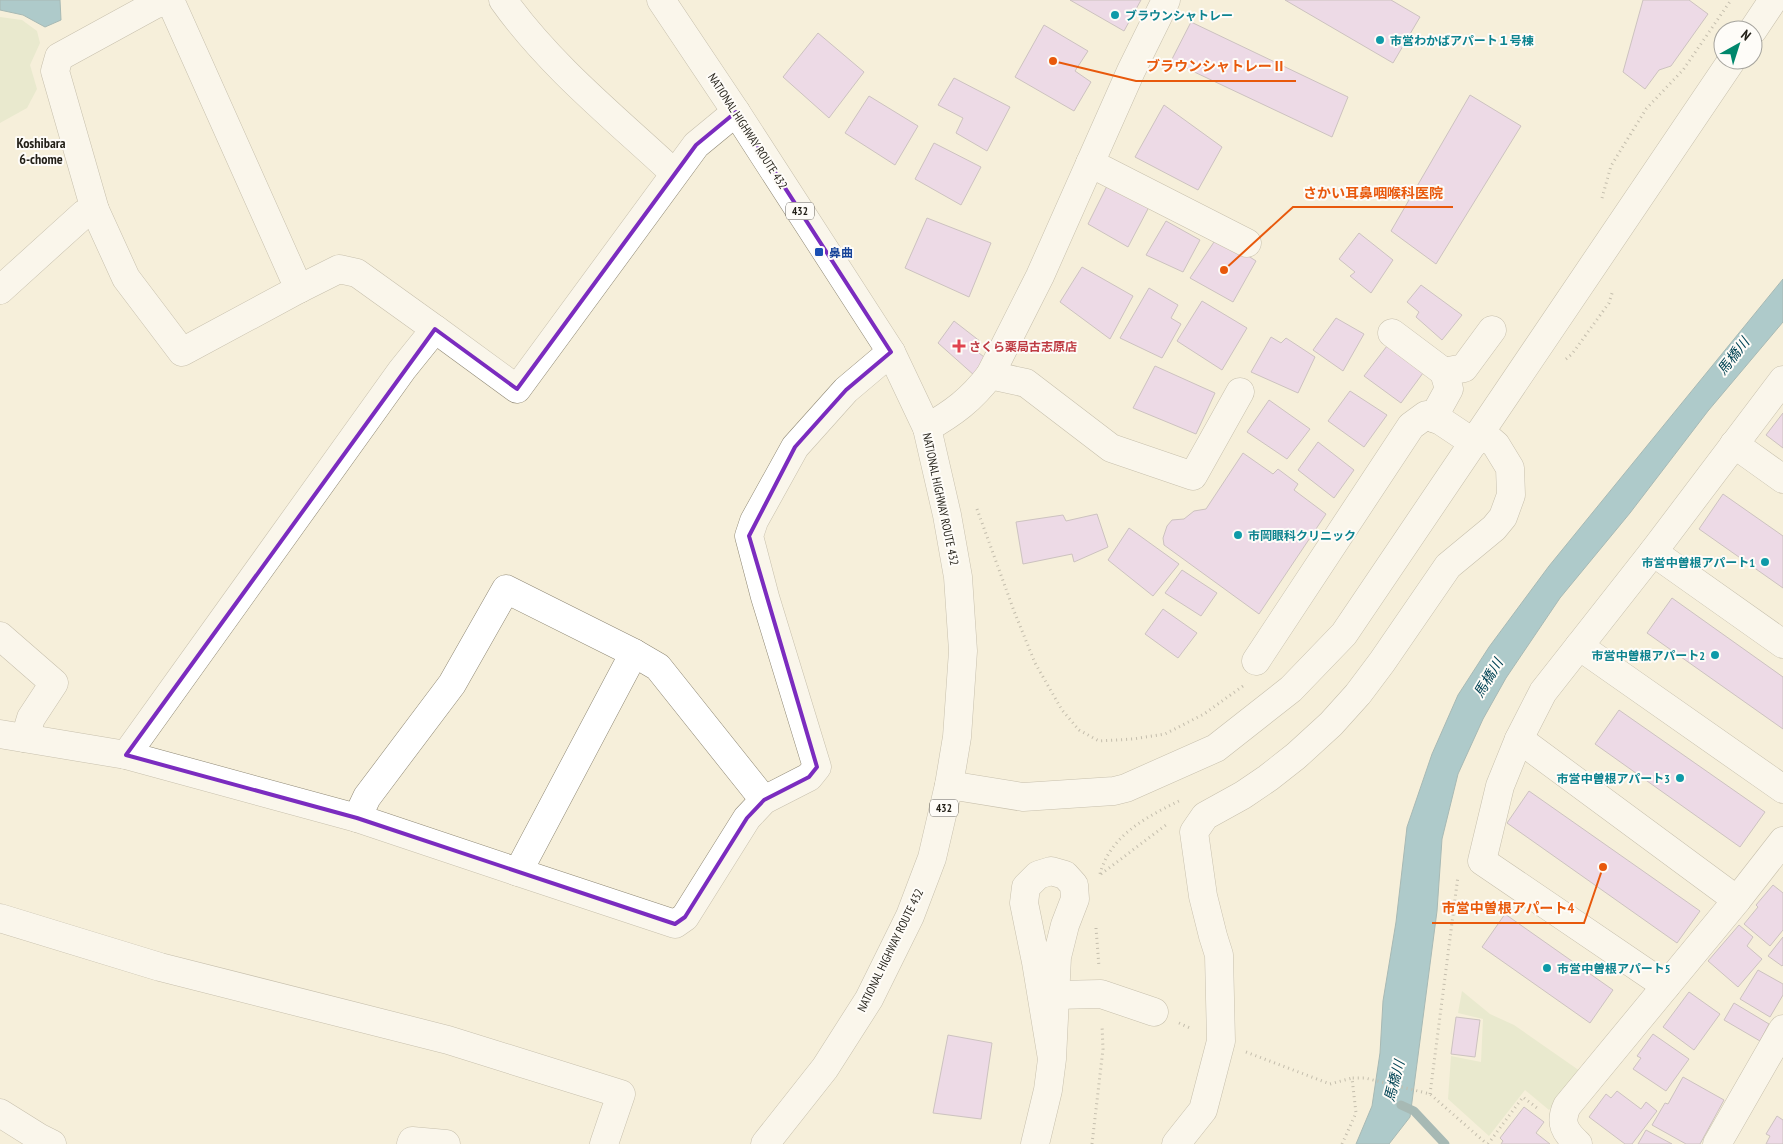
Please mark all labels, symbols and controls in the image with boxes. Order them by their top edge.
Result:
place label: ブラウンシャトレー [1125,8,1233,23]
marker: ブラウンシャトレー [1109,9,1121,21]
north arrow [1713,20,1763,70]
text: N [1738,26,1755,44]
place label: 市営わかばアパート１号棟 [1390,33,1534,48]
marker: 市営わかばアパート１号棟 [1374,34,1386,46]
callout: ブラウンシャトレーⅡ [1136,52,1296,81]
text: ブラウンシャトレーⅡ [1146,57,1286,75]
street label: NATIONAL HIGHWAY ROUTE 432 [705,70,791,192]
district label: Koshibara 6-chome [16,134,66,168]
callout: さかい耳鼻咽喉科医院 [1293,178,1453,207]
text: さかい耳鼻咽喉科医院 [1303,184,1443,202]
road number: 432 [786,202,814,220]
place label: 鼻曲 [829,245,853,260]
marker: 鼻曲 [813,246,825,258]
water label: 馬橋川 [1713,332,1754,378]
place label: さくら薬局古志原店 [969,339,1077,354]
marker: さくら薬局古志原店 [953,340,965,352]
street label: NATIONAL HIGHWAY ROUTE 432 [920,431,962,567]
place label: 市岡眼科クリニック [1248,528,1356,543]
marker: 市岡眼科クリニック [1232,529,1244,541]
place label: 市営中曽根アパート1 [1642,555,1755,570]
marker: 市営中曽根アパート1 [1759,556,1771,568]
place label: 市営中曽根アパート2 [1592,648,1705,663]
marker: 市営中曽根アパート2 [1709,649,1721,661]
water label: 馬橋川 [1469,654,1508,701]
place label: 市営中曽根アパート3 [1557,771,1670,786]
marker: 市営中曽根アパート3 [1674,772,1686,784]
road number: 432 [930,800,958,816]
street label: NATIONAL HIGHWAY ROUTE 432 [854,886,926,1014]
callout: 市営中曽根アパート4 [1432,894,1584,923]
text: 市営中曽根アパート4 [1442,899,1575,917]
place label: 市営中曽根アパート5 [1557,961,1671,976]
marker: 市営中曽根アパート5 [1541,962,1553,974]
water label: 馬橋川 [1380,1056,1409,1104]

